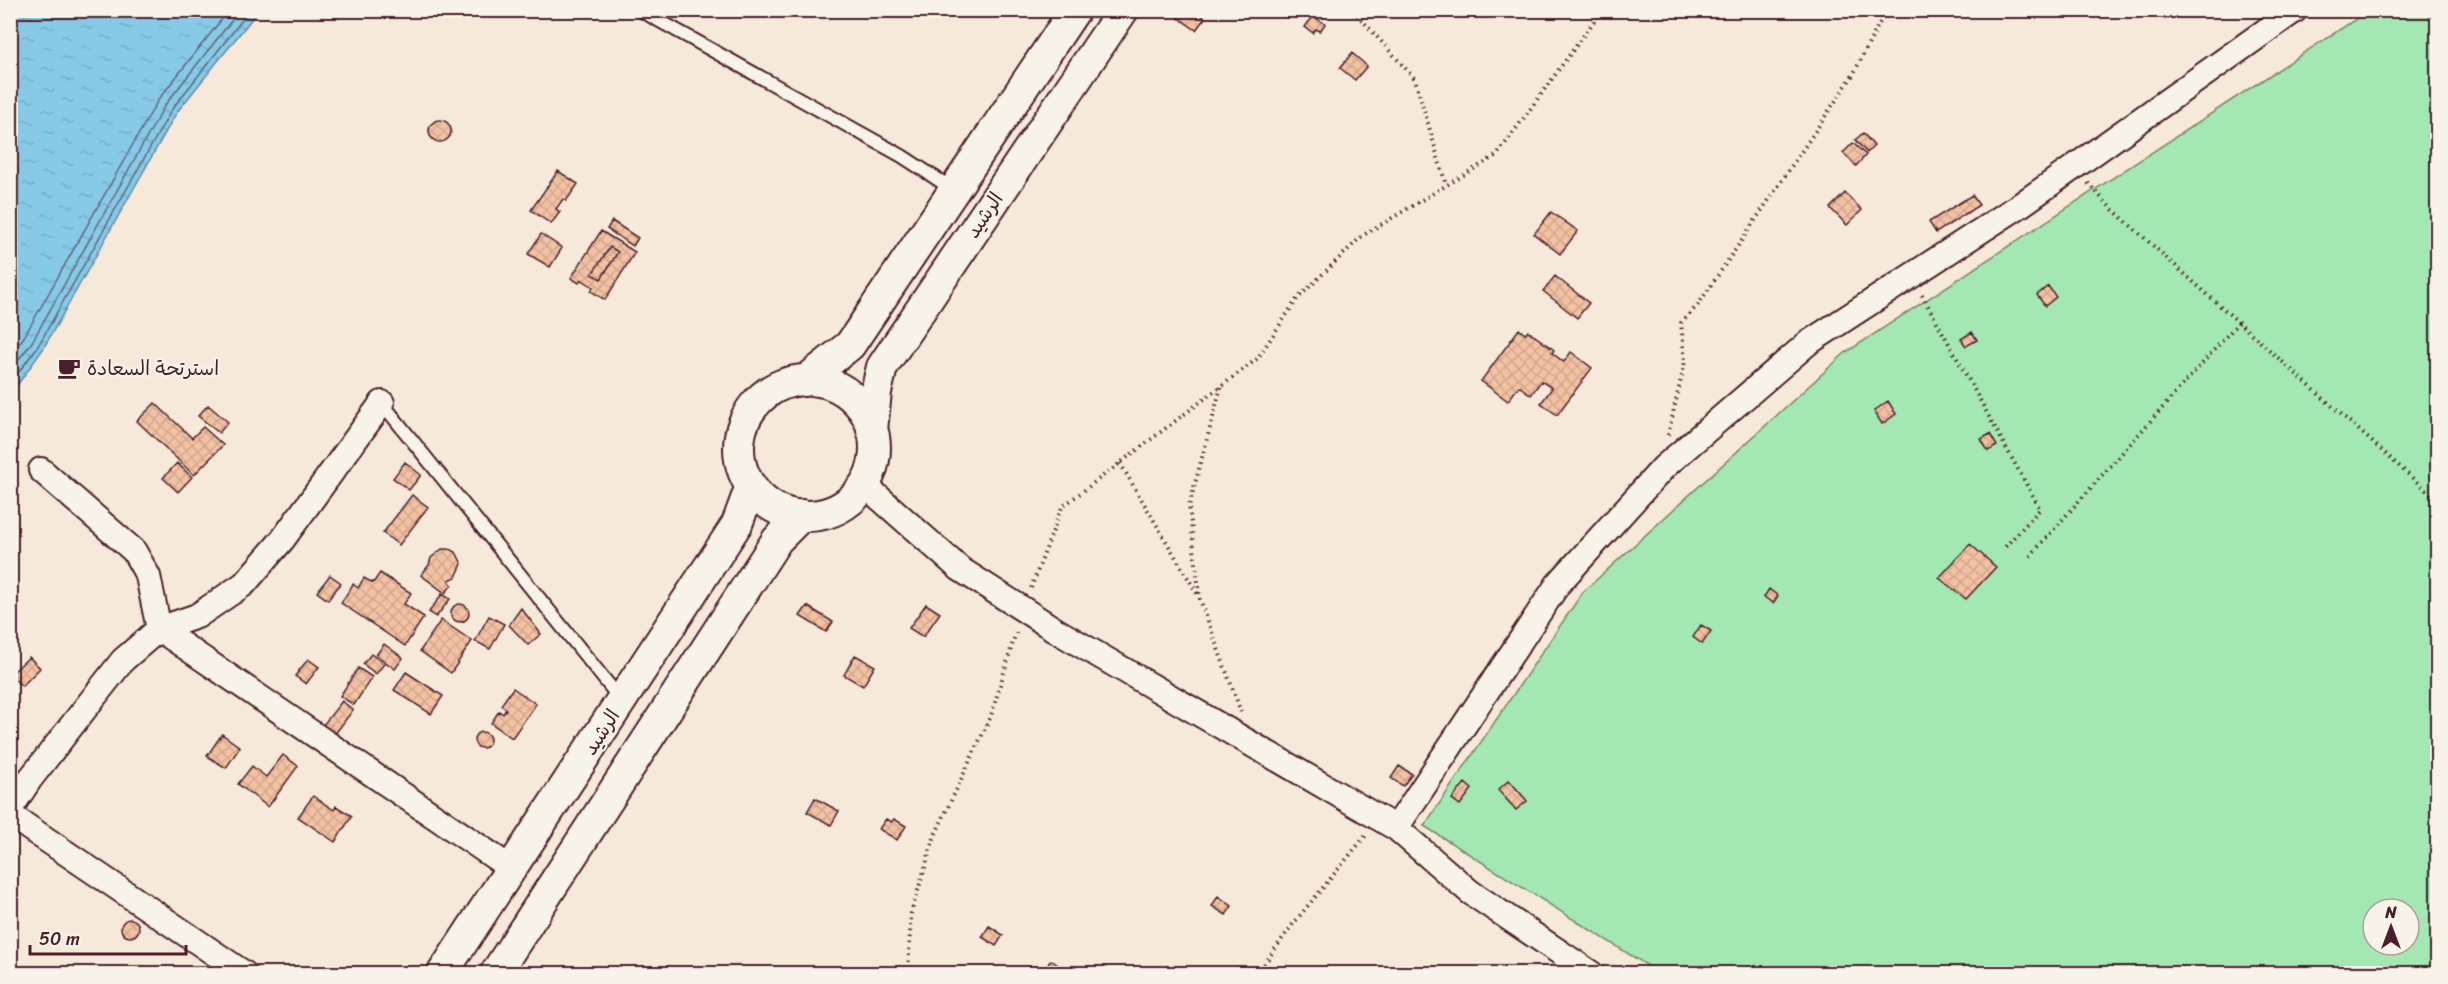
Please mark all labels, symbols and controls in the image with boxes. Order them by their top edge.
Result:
street label: الرشيد [956,185,1013,246]
place label: استرتحة السعادة [87,351,219,386]
cafe icon: استرتحة السعادة [56,355,82,381]
street label: الرشيد [573,702,630,763]
north arrow [2361,897,2421,957]
text: N [2384,898,2397,927]
scale bar [30,918,186,956]
text: 50 m [39,923,80,955]

